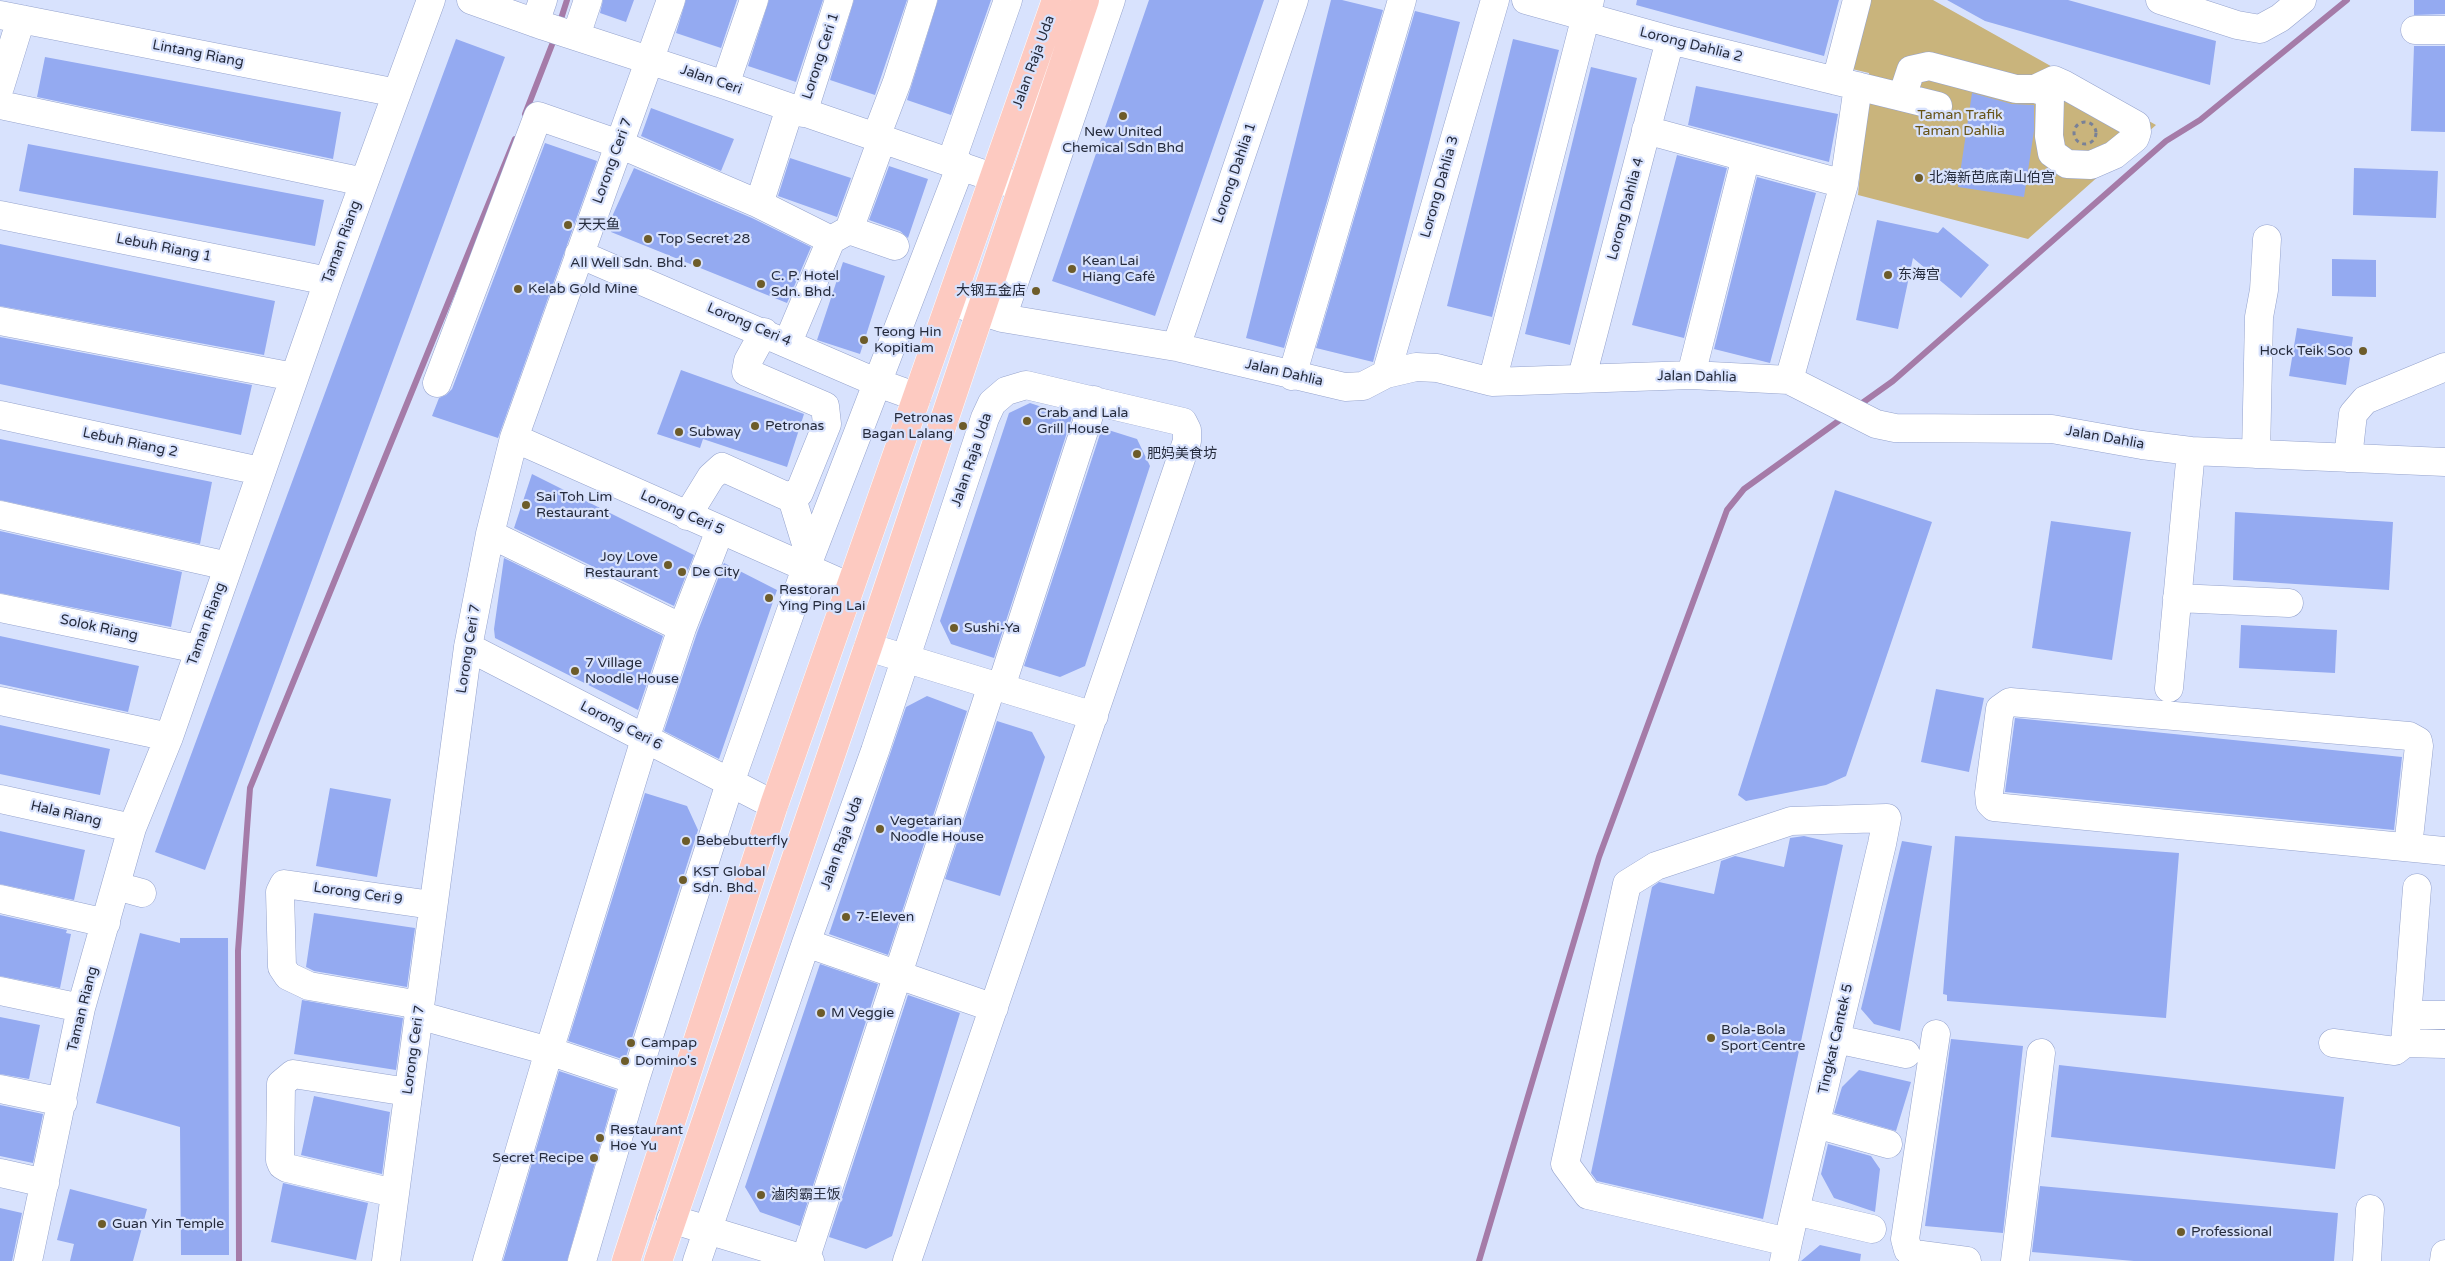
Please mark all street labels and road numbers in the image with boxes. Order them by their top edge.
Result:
street label: Lorong Ceri 1 [799,11,843,101]
street label: Jalan Raja Uda [1009,13,1059,111]
street label: Lorong Dahlia 2 [1638,24,1744,66]
street label: Lintang Riang [151,37,245,71]
street label: Jalan Ceri [678,62,744,98]
street label: Lorong Ceri 7 [590,116,636,206]
street label: Lorong Dahlia 1 [1210,120,1260,226]
street label: Lorong Dahlia 3 [1417,134,1463,240]
street label: Lorong Dahlia 4 [1604,156,1648,262]
street label: Taman Riang [319,198,365,286]
street label: Lebuh Riang 1 [115,231,213,265]
street label: Lorong Ceri 4 [704,300,794,350]
street label: Jalan Dahlia [1243,356,1325,390]
street label: Jalan Dahlia [1657,368,1737,386]
street label: Jalan Raja Uda [948,411,996,509]
street label: Jalan Dahlia [2064,423,2146,453]
street label: Lebuh Riang 2 [81,425,179,461]
street label: Lorong Ceri 5 [637,487,727,539]
street label: Taman Riang [184,580,230,668]
street label: Lorong Ceri 7 [454,603,484,695]
street label: Solok Riang [59,612,139,644]
street label: Lorong Ceri 6 [577,698,665,754]
street label: Jalan Raja Uda [817,794,867,892]
street label: Hala Riang [29,798,103,830]
street label: Lorong Ceri 9 [312,879,404,909]
street label: Taman Riang [64,965,102,1053]
street label: Tingkat Cantek 5 [1815,982,1857,1096]
street label: Lorong Ceri 7 [399,1004,429,1096]

